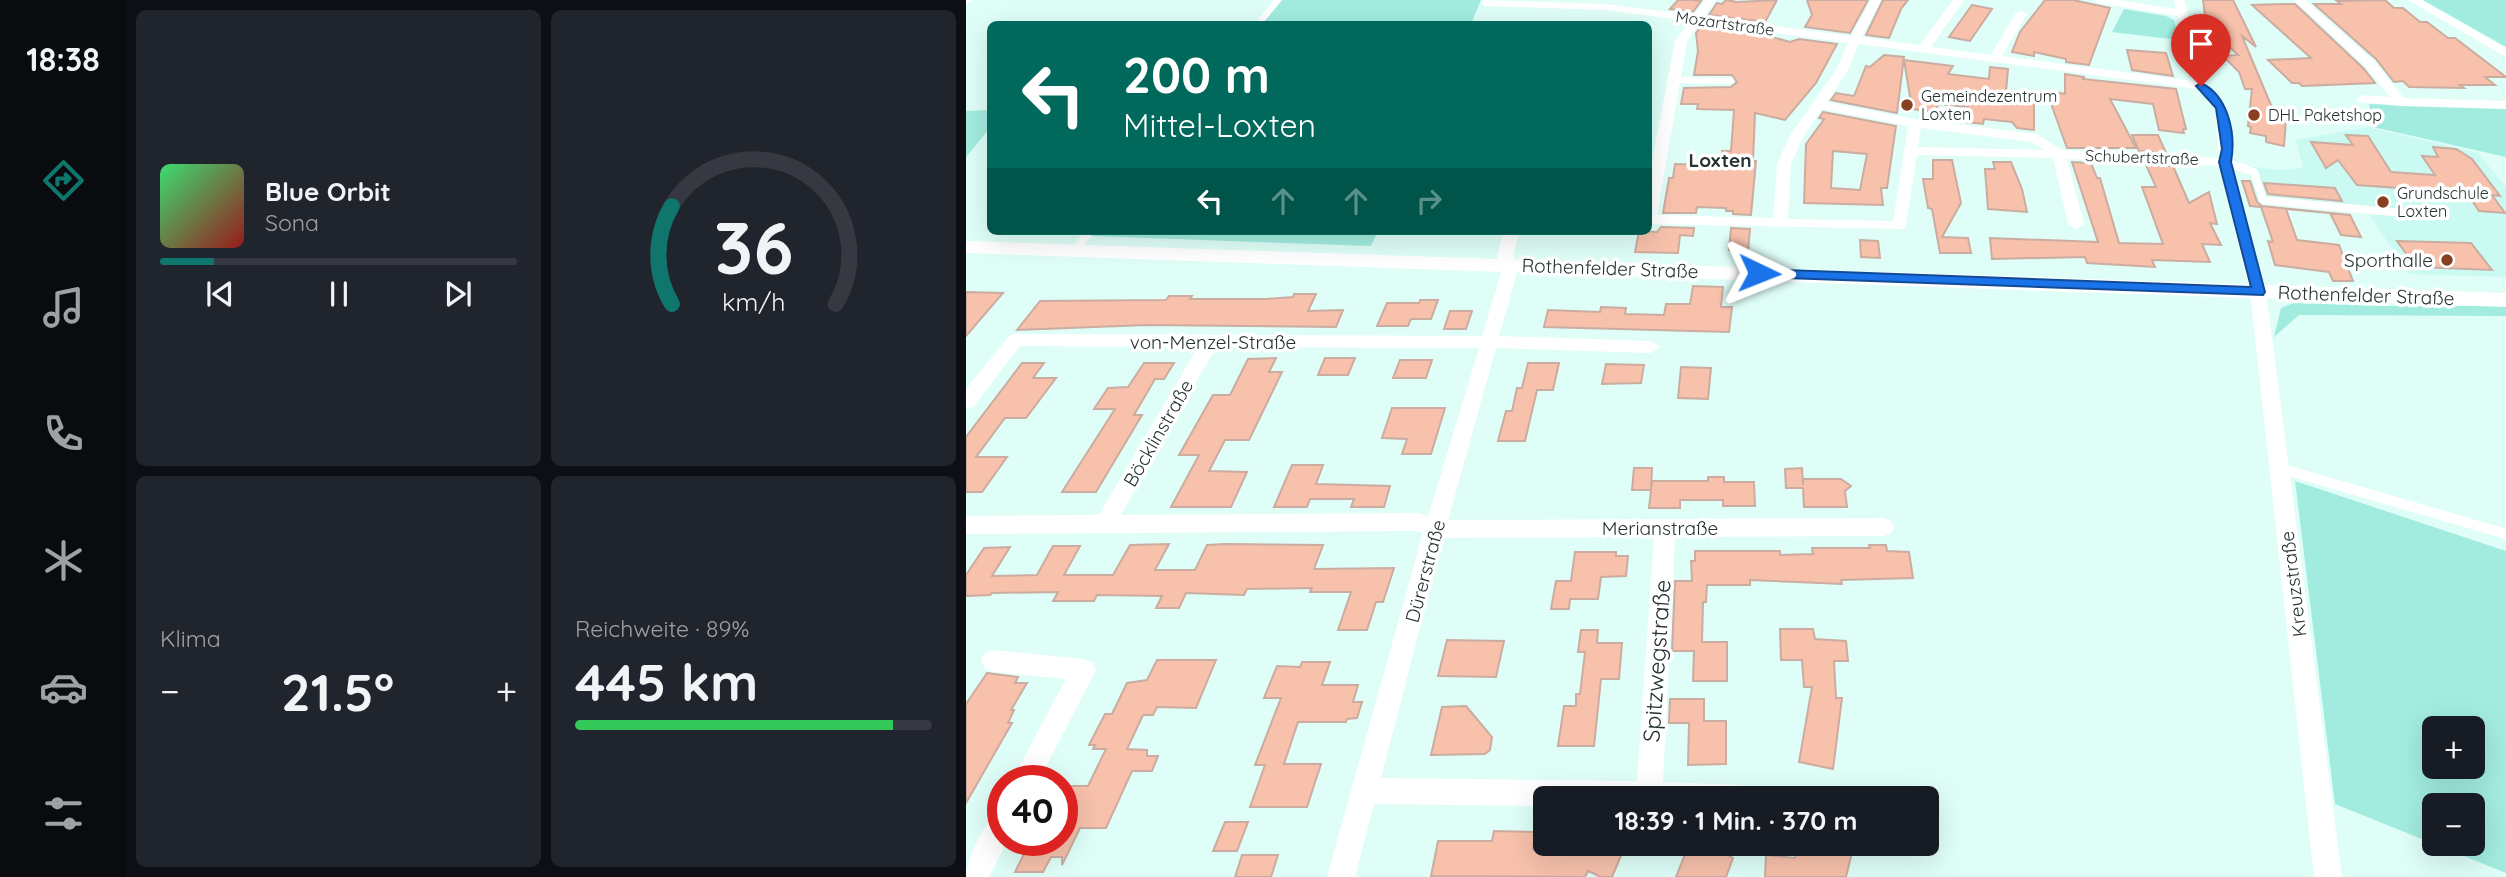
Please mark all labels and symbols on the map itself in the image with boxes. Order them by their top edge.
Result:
street label: Mozartstraße [1674,6,1776,40]
pin [2171,14,2231,86]
place label: Gemeindezentrum Loxten [1921,86,2057,124]
marker: Gemeindezentrum Loxten [1899,97,1915,113]
place label: DHL Paketshop [2268,105,2382,125]
marker: DHL Paketshop [2246,107,2262,123]
street label: Schubertstraße [2085,145,2199,169]
district label: Loxten [1689,148,1751,172]
place label: Grundschule Loxten [2397,183,2489,221]
marker: Grundschule Loxten [2375,194,2391,210]
position arrow [1722,236,1796,310]
place label: Sporthalle [2344,248,2433,272]
marker: Sporthalle [2439,252,2455,268]
street label: Rothenfelder Straße [1521,253,1699,283]
street label: Rothenfelder Straße [2277,280,2455,310]
street label: von-Menzel-Straße [1130,330,1296,354]
street label: Böcklinstraße [1118,375,1198,491]
street label: Merianstraße [1602,516,1718,540]
street label: Dürerstraße [1400,517,1450,625]
street label: Kreuzstraße [2275,530,2311,638]
street label: Spitzwegstraße [1636,579,1677,743]
speed limit sign: 40 [987,765,1078,856]

